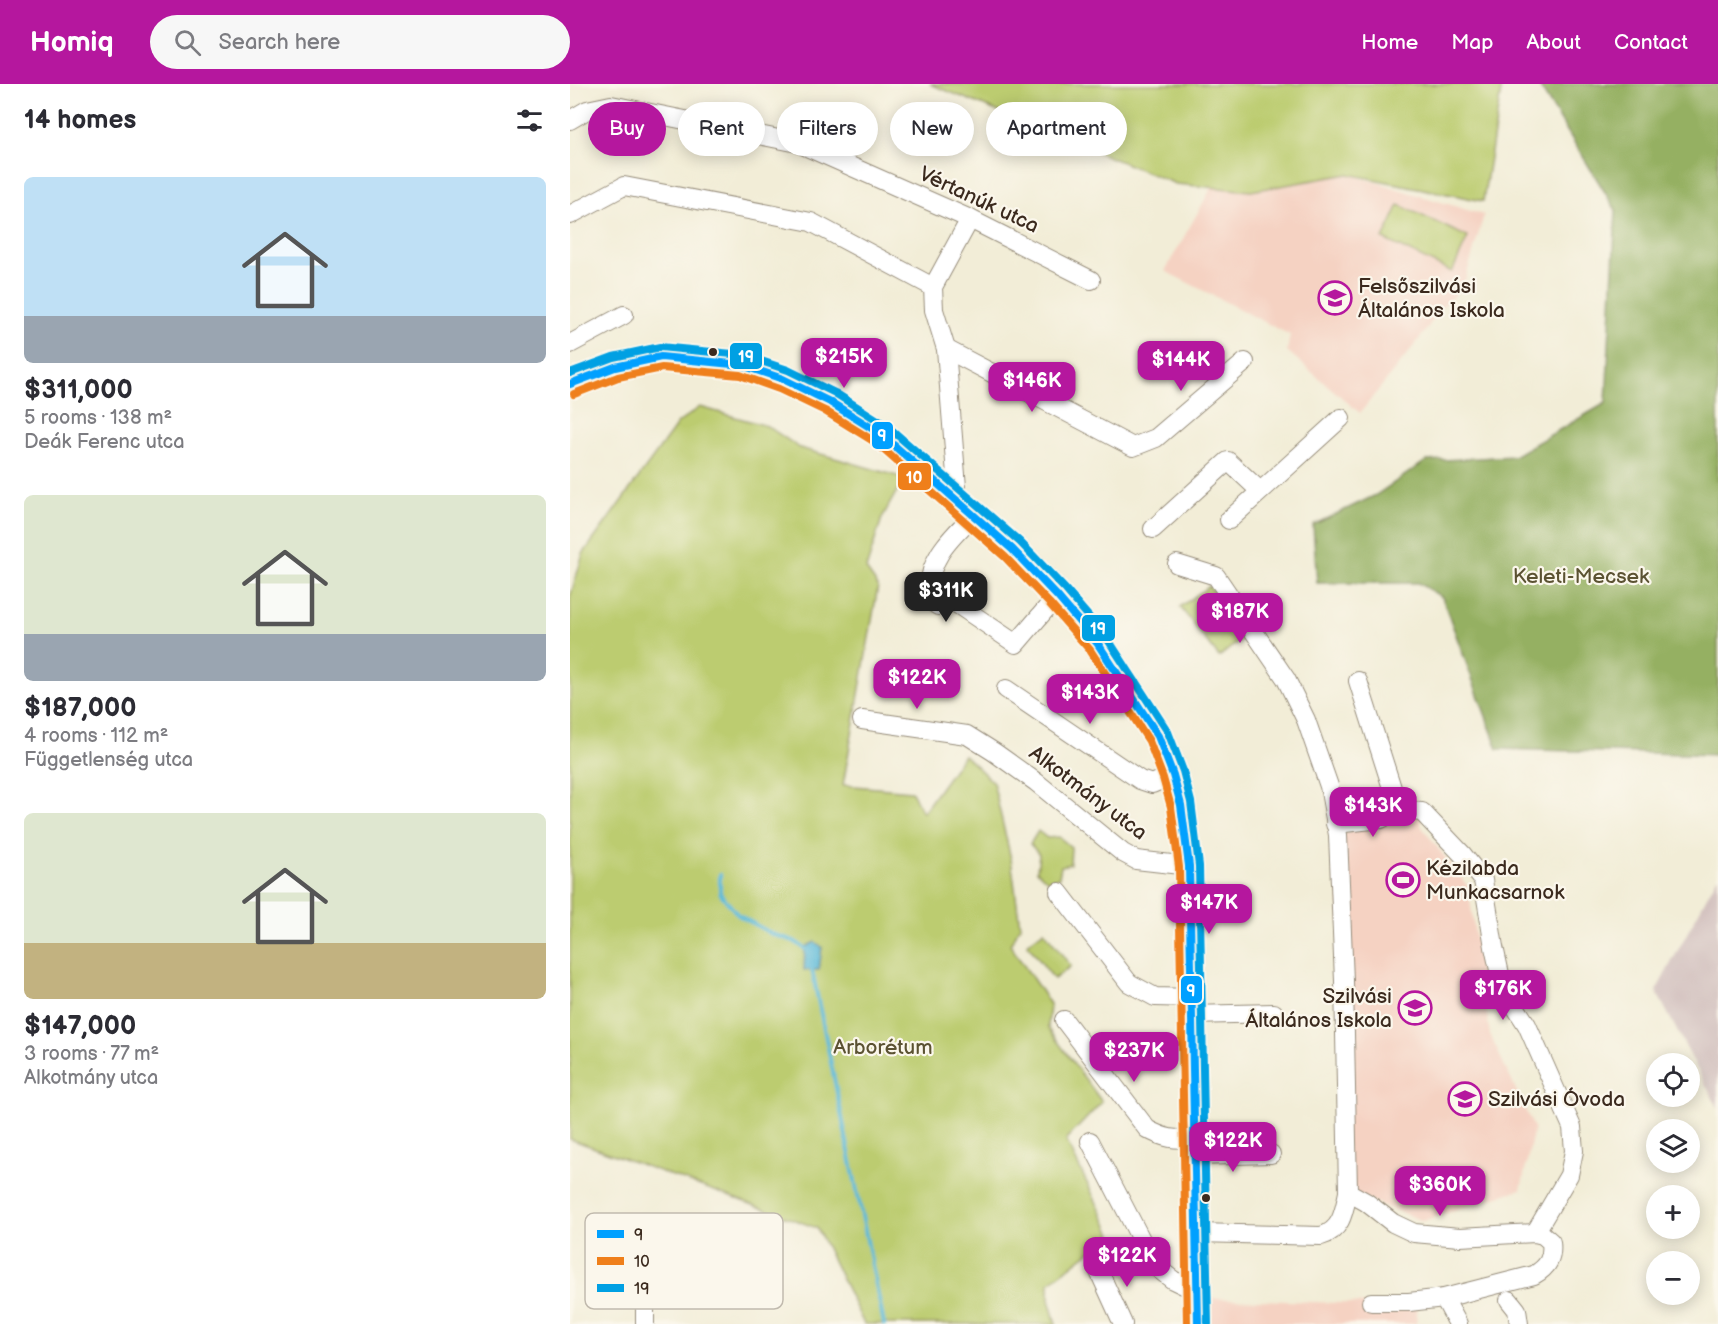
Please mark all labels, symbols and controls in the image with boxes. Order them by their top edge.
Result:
search box [150,15,570,69]
text: Homiq [30,26,114,59]
icon: search [171,26,204,59]
text: Search here [219,29,340,56]
text: Home [1361,30,1418,55]
text: Map [1451,30,1493,55]
text: About [1526,30,1581,55]
text: Contact [1614,30,1688,55]
chip: Buy [588,102,666,156]
chip: Rent [678,102,765,156]
chip: Filters [777,102,878,156]
chip: New [890,102,974,156]
chip: Apartment [986,102,1127,156]
icon: filters [513,104,546,137]
text: 14 homes [24,105,136,136]
street label: Vértanúk utca [915,161,1043,239]
icon: home [231,216,339,324]
place label: Felsőszilvási Általános Iskola [1358,274,1505,323]
school or university icon: Felsőszilvási Általános Iskola [1317,280,1353,316]
pin: $215K [802,338,886,389]
pin: $144K [1139,341,1223,392]
line badge: 19 [729,342,763,370]
text: $215K [815,345,873,369]
unlabelled marker [707,346,719,358]
text: 19 [738,348,754,367]
text: $144K [1152,348,1210,372]
pin: $146K [990,362,1074,413]
text: $146K [1002,369,1062,393]
text: $311,000 [24,375,133,406]
text: 5 rooms · 138 m² [24,406,172,430]
line badge: 9 [871,421,894,450]
text: 9 [877,427,887,446]
text: Deák Ferenc utca [24,430,185,454]
line badge: 10 [897,462,932,491]
text: 10 [906,469,922,488]
icon: home [231,534,339,642]
park label: Keleti-Mecsek [1513,564,1650,589]
pin: $311K [904,572,988,623]
text: $311K [918,579,974,603]
pin: $187K [1198,593,1282,644]
text: $187K [1211,600,1269,624]
line badge: 19 [1081,614,1116,642]
text: 19 [1090,620,1106,639]
pin: $122K [875,659,959,710]
text: $122K [887,666,947,690]
pin: $143K [1048,674,1132,725]
text: $143K [1061,681,1119,705]
text: $187,000 [24,693,136,724]
text: 4 rooms · 112 m² [24,724,168,748]
street label: Alkotmány utca [1024,741,1152,845]
text: Függetlenség utca [24,748,193,772]
pin: $143K [1331,787,1415,838]
text: $143K [1344,794,1402,818]
icon: home [231,852,339,960]
place label: Kézilabda Munkacsarnok [1426,856,1565,905]
sports icon: Kézilabda Munkacsarnok [1385,862,1421,898]
pin: $147K [1167,884,1251,935]
text: $147K [1180,891,1238,915]
pin: $176K [1461,970,1545,1021]
line badge: 9 [1180,975,1203,1004]
text: $176K [1474,977,1532,1001]
text: 9 [1186,982,1196,1001]
place label: Szilvási Általános Iskola [1245,984,1392,1033]
school or university icon: Szilvási Általános Iskola [1397,990,1433,1026]
text: $147,000 [24,1011,136,1042]
pin: $237K [1092,1032,1176,1083]
park label: Arborétum [833,1035,933,1060]
text: $237K [1104,1039,1164,1063]
text: 3 rooms · 77 m² [24,1042,159,1066]
map controls [1646,1053,1700,1305]
button: locate [1646,1053,1700,1107]
text: Alkotmány utca [24,1066,158,1090]
school or university icon: Szilvási Óvoda [1447,1081,1483,1117]
place label: Szilvási Óvoda [1488,1087,1625,1112]
button: layers [1646,1119,1700,1173]
pin: $122K [1191,1122,1275,1173]
text: $122K [1203,1129,1263,1153]
pin: $360K [1398,1166,1482,1217]
text: $360K [1408,1173,1472,1197]
button: + [1646,1185,1700,1239]
unlabelled marker [1200,1192,1212,1204]
legend [585,1213,783,1309]
text: 9 [634,1226,643,1245]
pin: $122K [1085,1237,1169,1288]
text: $122K [1097,1244,1157,1268]
button: − [1646,1251,1700,1305]
text: 10 [634,1253,650,1272]
text: 19 [634,1280,649,1299]

